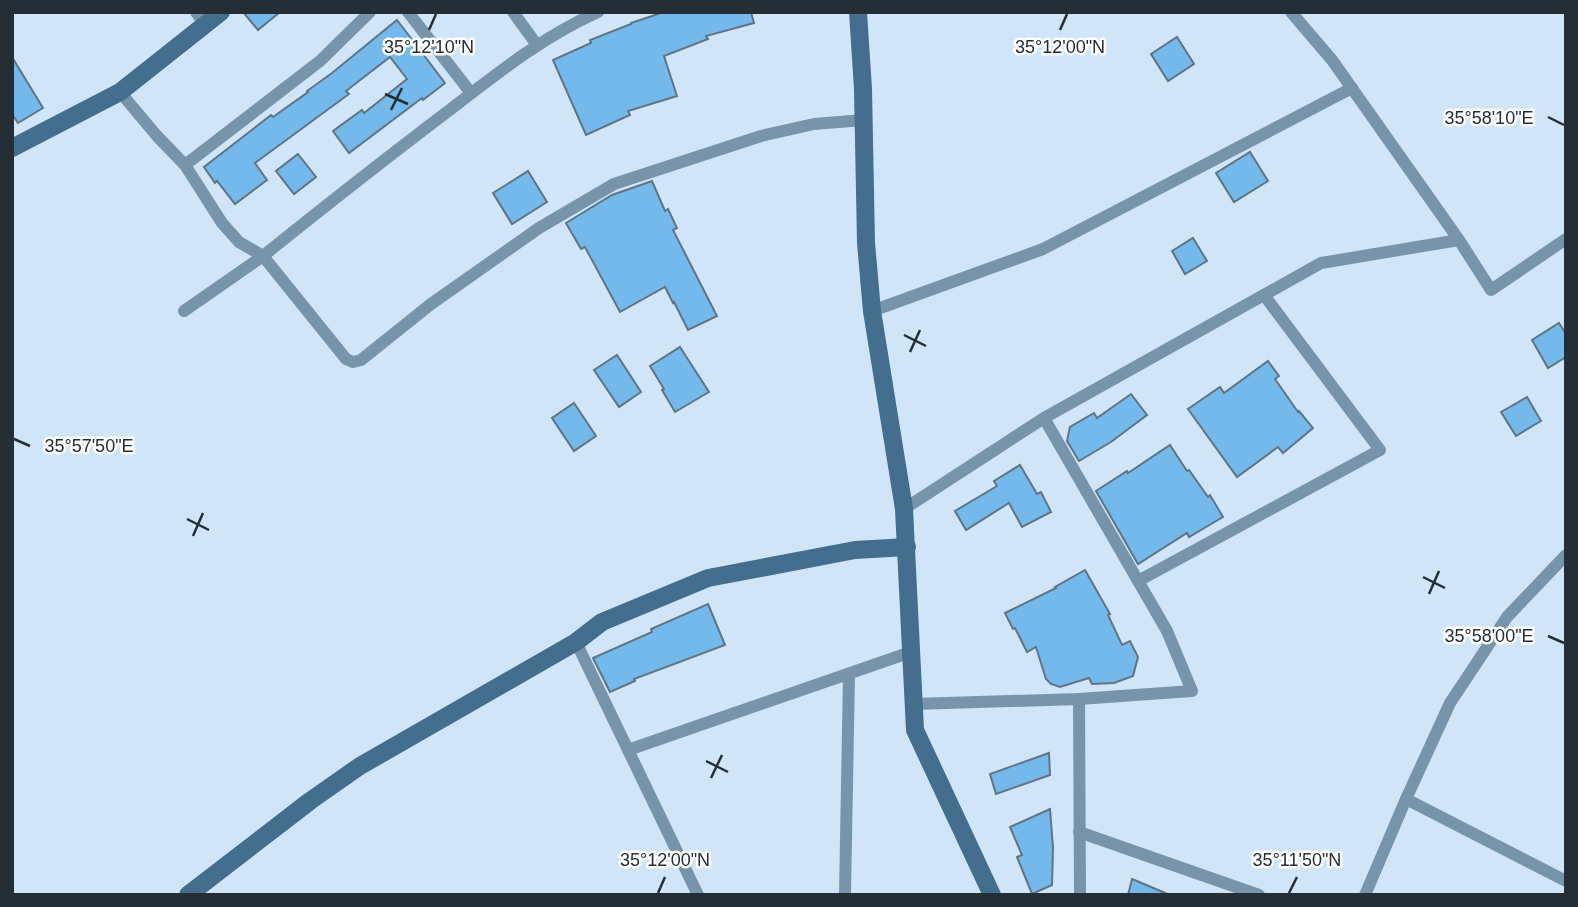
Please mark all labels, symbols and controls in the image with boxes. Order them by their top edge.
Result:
text: 35°12'10"N [384,37,474,57]
text: 35°12'00"N [1015,37,1105,57]
text: 35°58'10"E [1444,108,1534,128]
text: 35°57'50"E [44,436,134,456]
text: 35°58'00"E [1444,626,1534,646]
text: 35°12'00"N [620,850,710,870]
text: 35°11'50"N [1253,850,1341,870]

